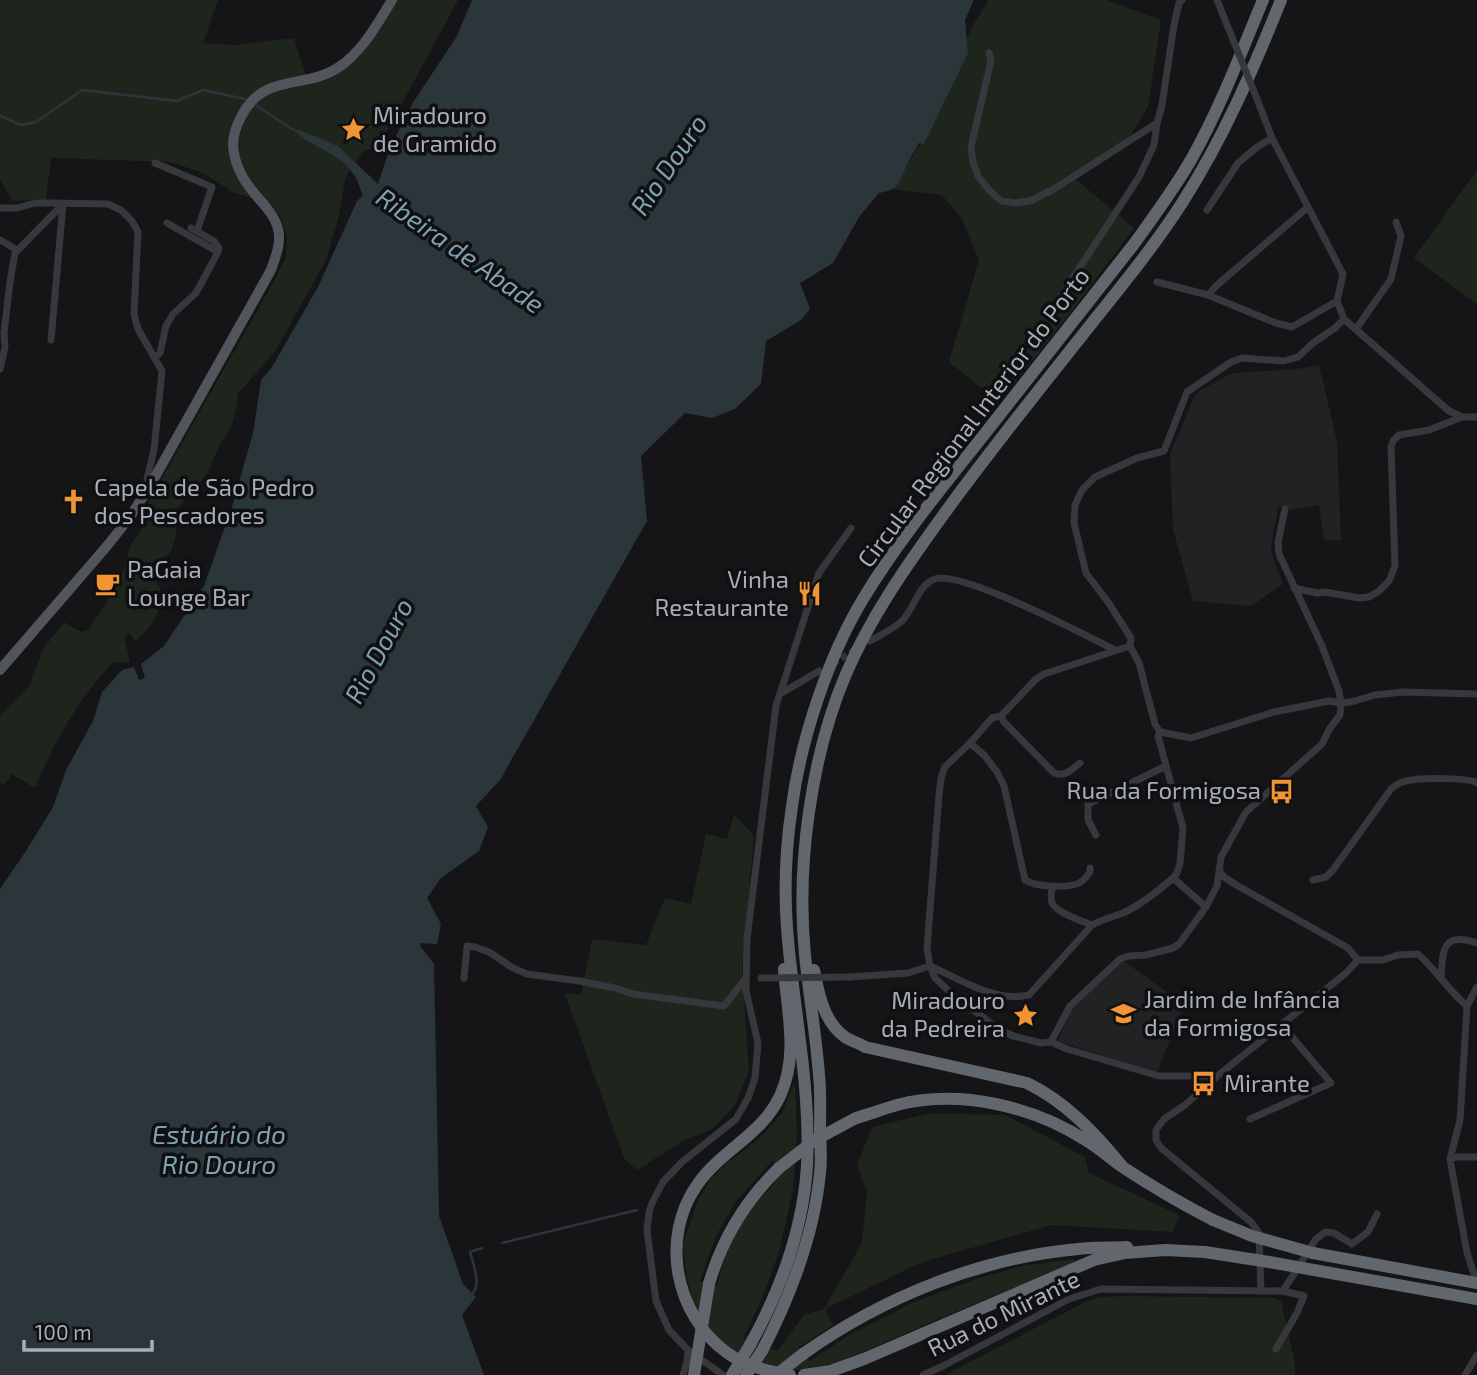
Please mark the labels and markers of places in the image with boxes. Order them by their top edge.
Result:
place label: Miradouro de Gramido [373,100,497,157]
place icon: Miradouro de Gramido [339,116,367,144]
place label: Capela de São Pedro dos Pescadores [94,472,315,529]
church icon: Capela de São Pedro dos Pescadores [60,488,88,516]
place label: PaGaia Lounge Bar [127,554,250,611]
place label: Vinha Restaurante [654,564,789,621]
cafe icon: PaGaia Lounge Bar [93,570,121,598]
restaurant icon: Vinha Restaurante [795,580,823,608]
place label: Rua da Formigosa [1067,775,1261,804]
bus stop icon: Rua da Formigosa [1267,777,1295,805]
place label: Jardim de Infância da Formigosa [1144,984,1340,1041]
place label: Miradouro da Pedreira [881,985,1005,1042]
school or university icon: Jardim de Infância da Formigosa [1110,1000,1138,1028]
place icon: Miradouro da Pedreira [1011,1001,1039,1029]
place label: Mirante [1224,1068,1310,1097]
bus stop icon: Mirante [1190,1070,1218,1098]

